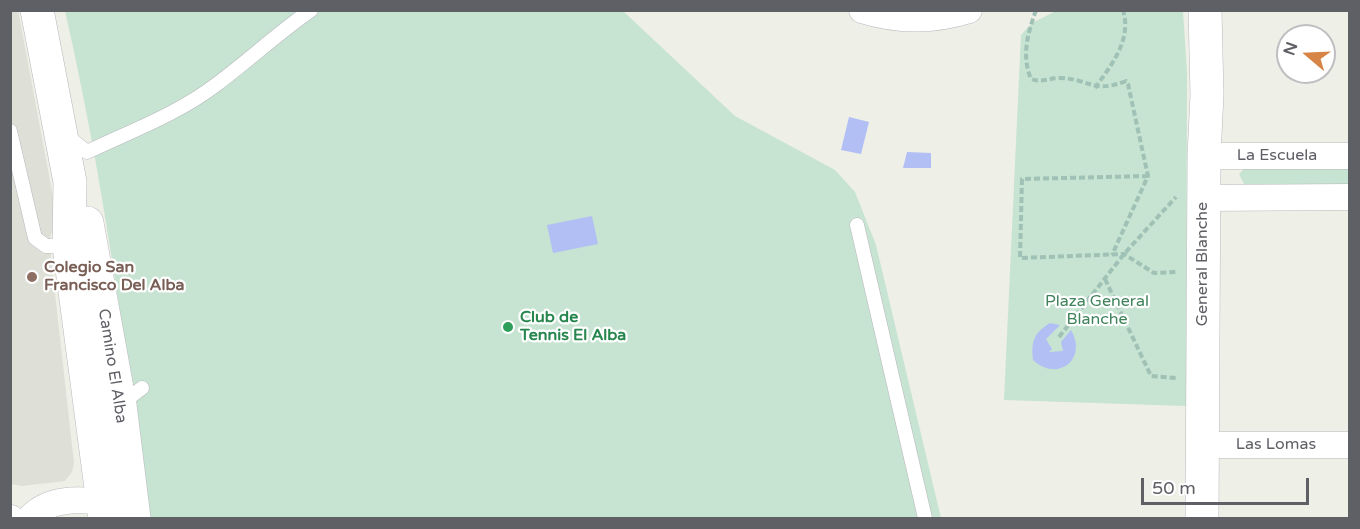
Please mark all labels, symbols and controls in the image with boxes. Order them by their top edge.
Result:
north arrow [1276,24,1336,84]
text: N [1279,39,1302,58]
street label: La Escuela [1237,146,1317,166]
street label: General Blanche [1193,202,1213,326]
place label: Colegio San Francisco Del Alba [44,258,185,296]
marker: Colegio San Francisco Del Alba [25,270,39,284]
park label: Plaza General Blanche [1045,292,1149,330]
street label: Camino El Alba [93,307,131,425]
place label: Club de Tennis El Alba [520,308,626,346]
marker: Club de Tennis El Alba [501,320,515,334]
street label: Las Lomas [1236,435,1316,455]
scale bar [1144,466,1312,504]
text: 50 m [1152,477,1196,499]

